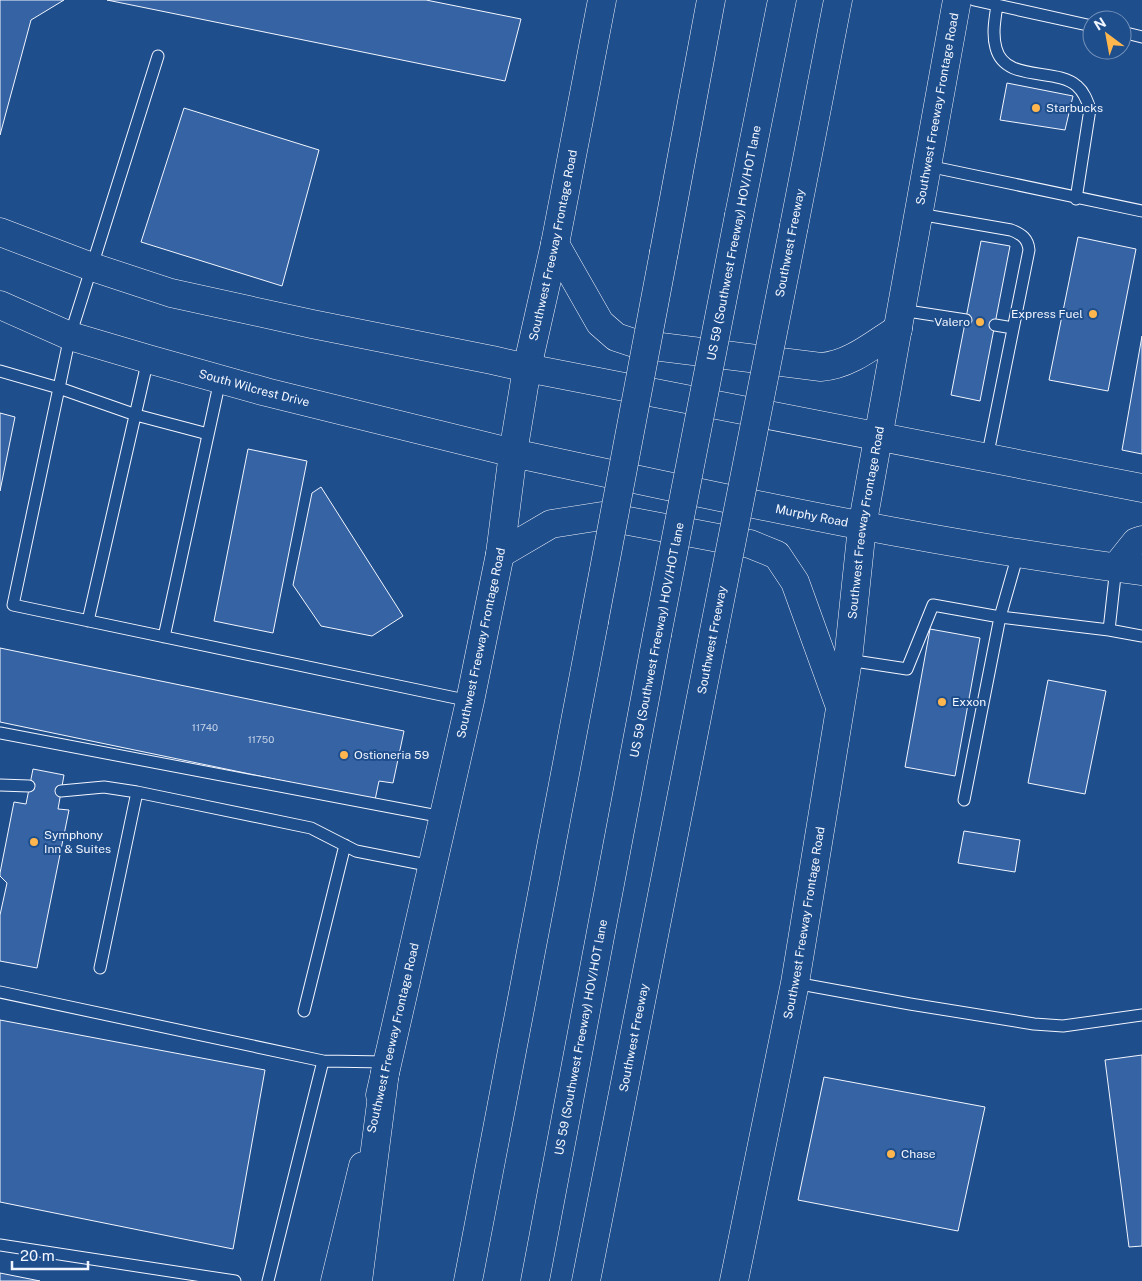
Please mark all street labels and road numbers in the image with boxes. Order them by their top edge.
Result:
street label: Southwest Freeway Frontage Road [913,12,962,206]
street label: US 59 (Southwest Freeway) HOV/HOT lane [704,124,764,362]
street label: Southwest Freeway Frontage Road [526,149,580,342]
street label: Southwest Freeway [773,187,807,298]
street label: South Wilcrest Drive [197,367,311,410]
street label: Southwest Freeway Frontage Road [845,425,887,620]
street label: Murphy Road [774,502,849,530]
street label: US 59 (Southwest Freeway) HOV/HOT lane [627,521,687,759]
street label: Southwest Freeway Frontage Road [454,546,508,740]
street label: Southwest Freeway [695,584,729,695]
street label: Southwest Freeway Frontage Road [781,826,828,1020]
street label: US 59 (Southwest Freeway) HOV/HOT lane [552,918,610,1156]
street label: Southwest Freeway Frontage Road [364,942,422,1134]
street label: Southwest Freeway [616,982,652,1093]

